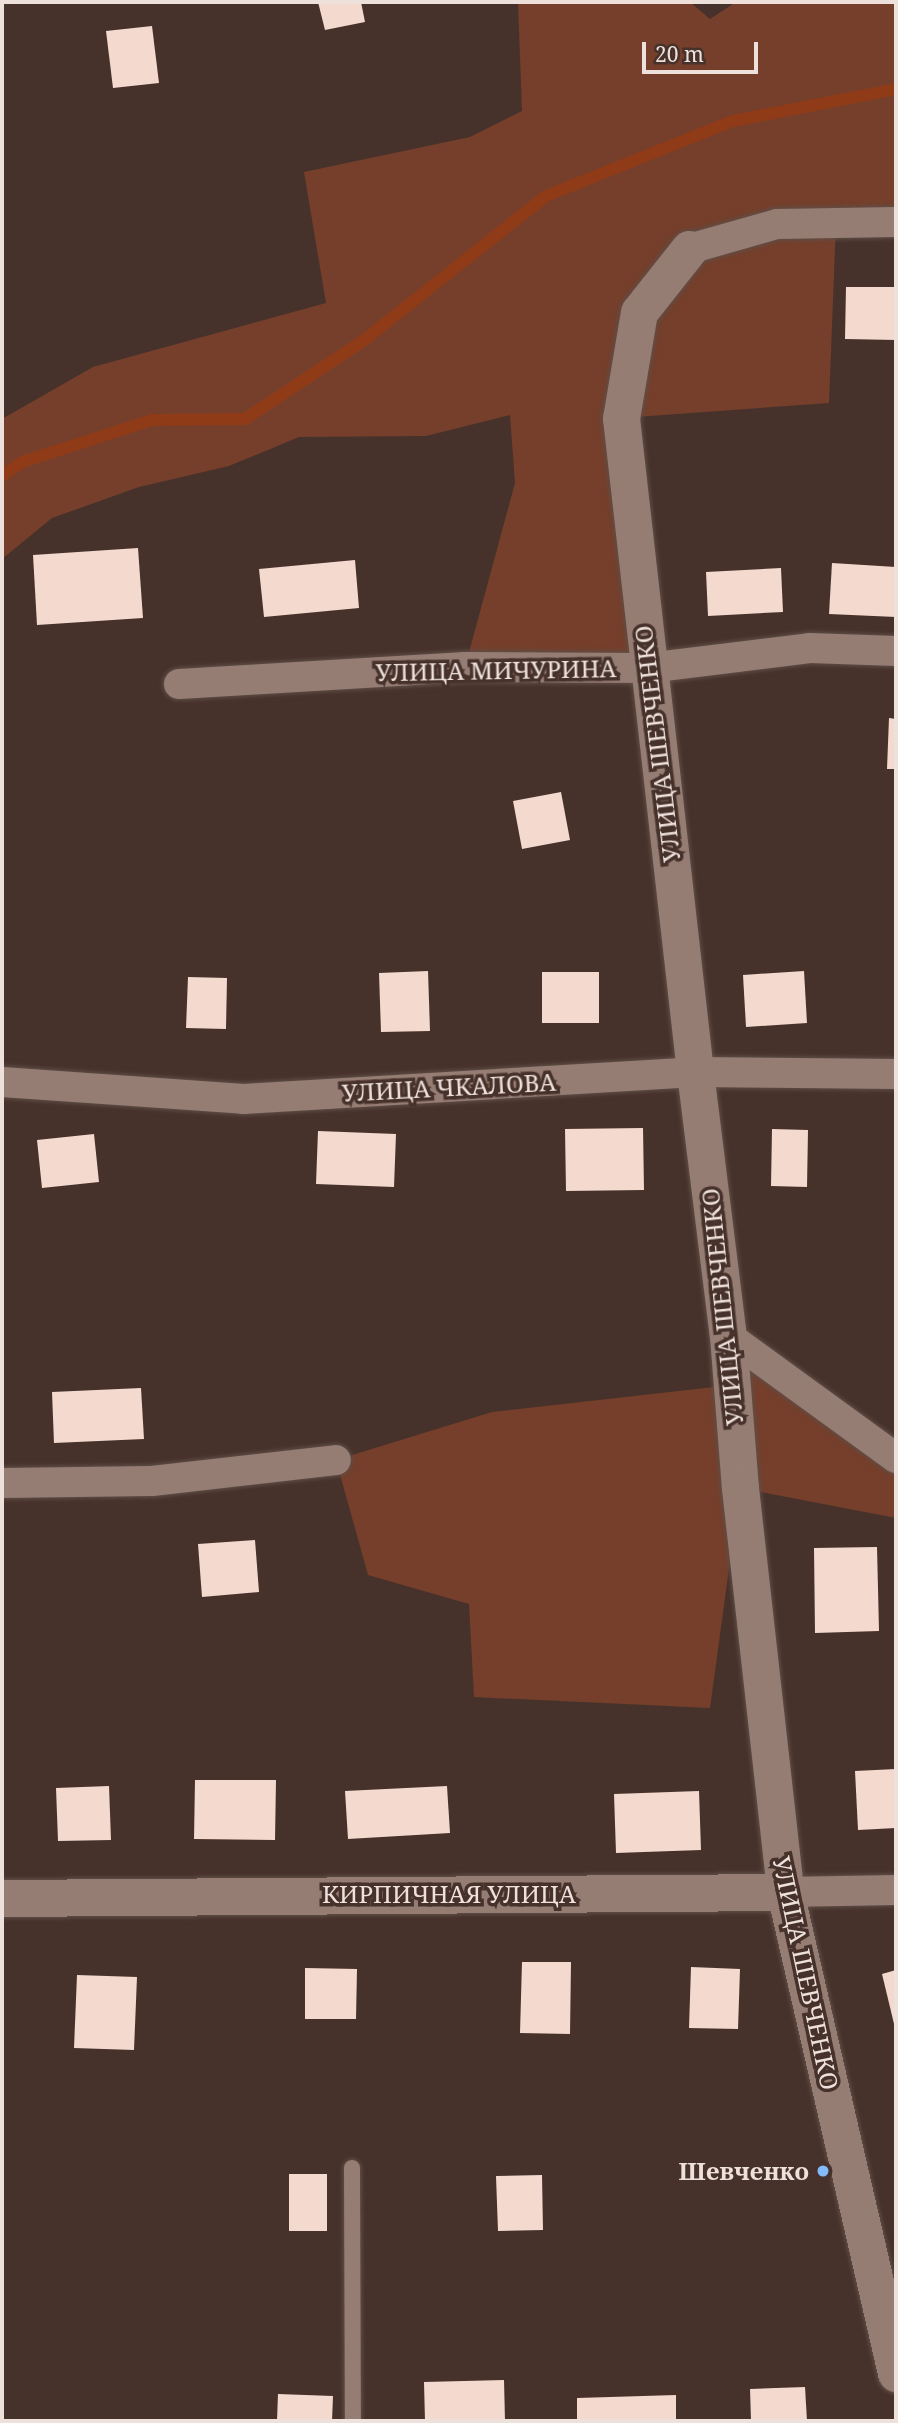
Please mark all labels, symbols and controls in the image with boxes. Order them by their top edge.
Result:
scale bar [646,28,762,72]
text: 20 m [655,40,704,68]
street label: УЛИЦА ШЕВЧЕНКО [628,624,686,864]
street label: УЛИЦА МИЧУРИНА [375,654,617,686]
street label: УЛИЦА ЧКАЛОВА [341,1067,557,1107]
street label: УЛИЦА ШЕВЧЕНКО [695,1187,749,1427]
street label: УЛИЦА ШЕВЧЕНКО [767,1854,845,2092]
street label: КИРПИЧНАЯ УЛИЦА [322,1880,576,1908]
place label: Шевченко [679,2157,809,2185]
marker: Шевченко [815,2163,831,2179]

